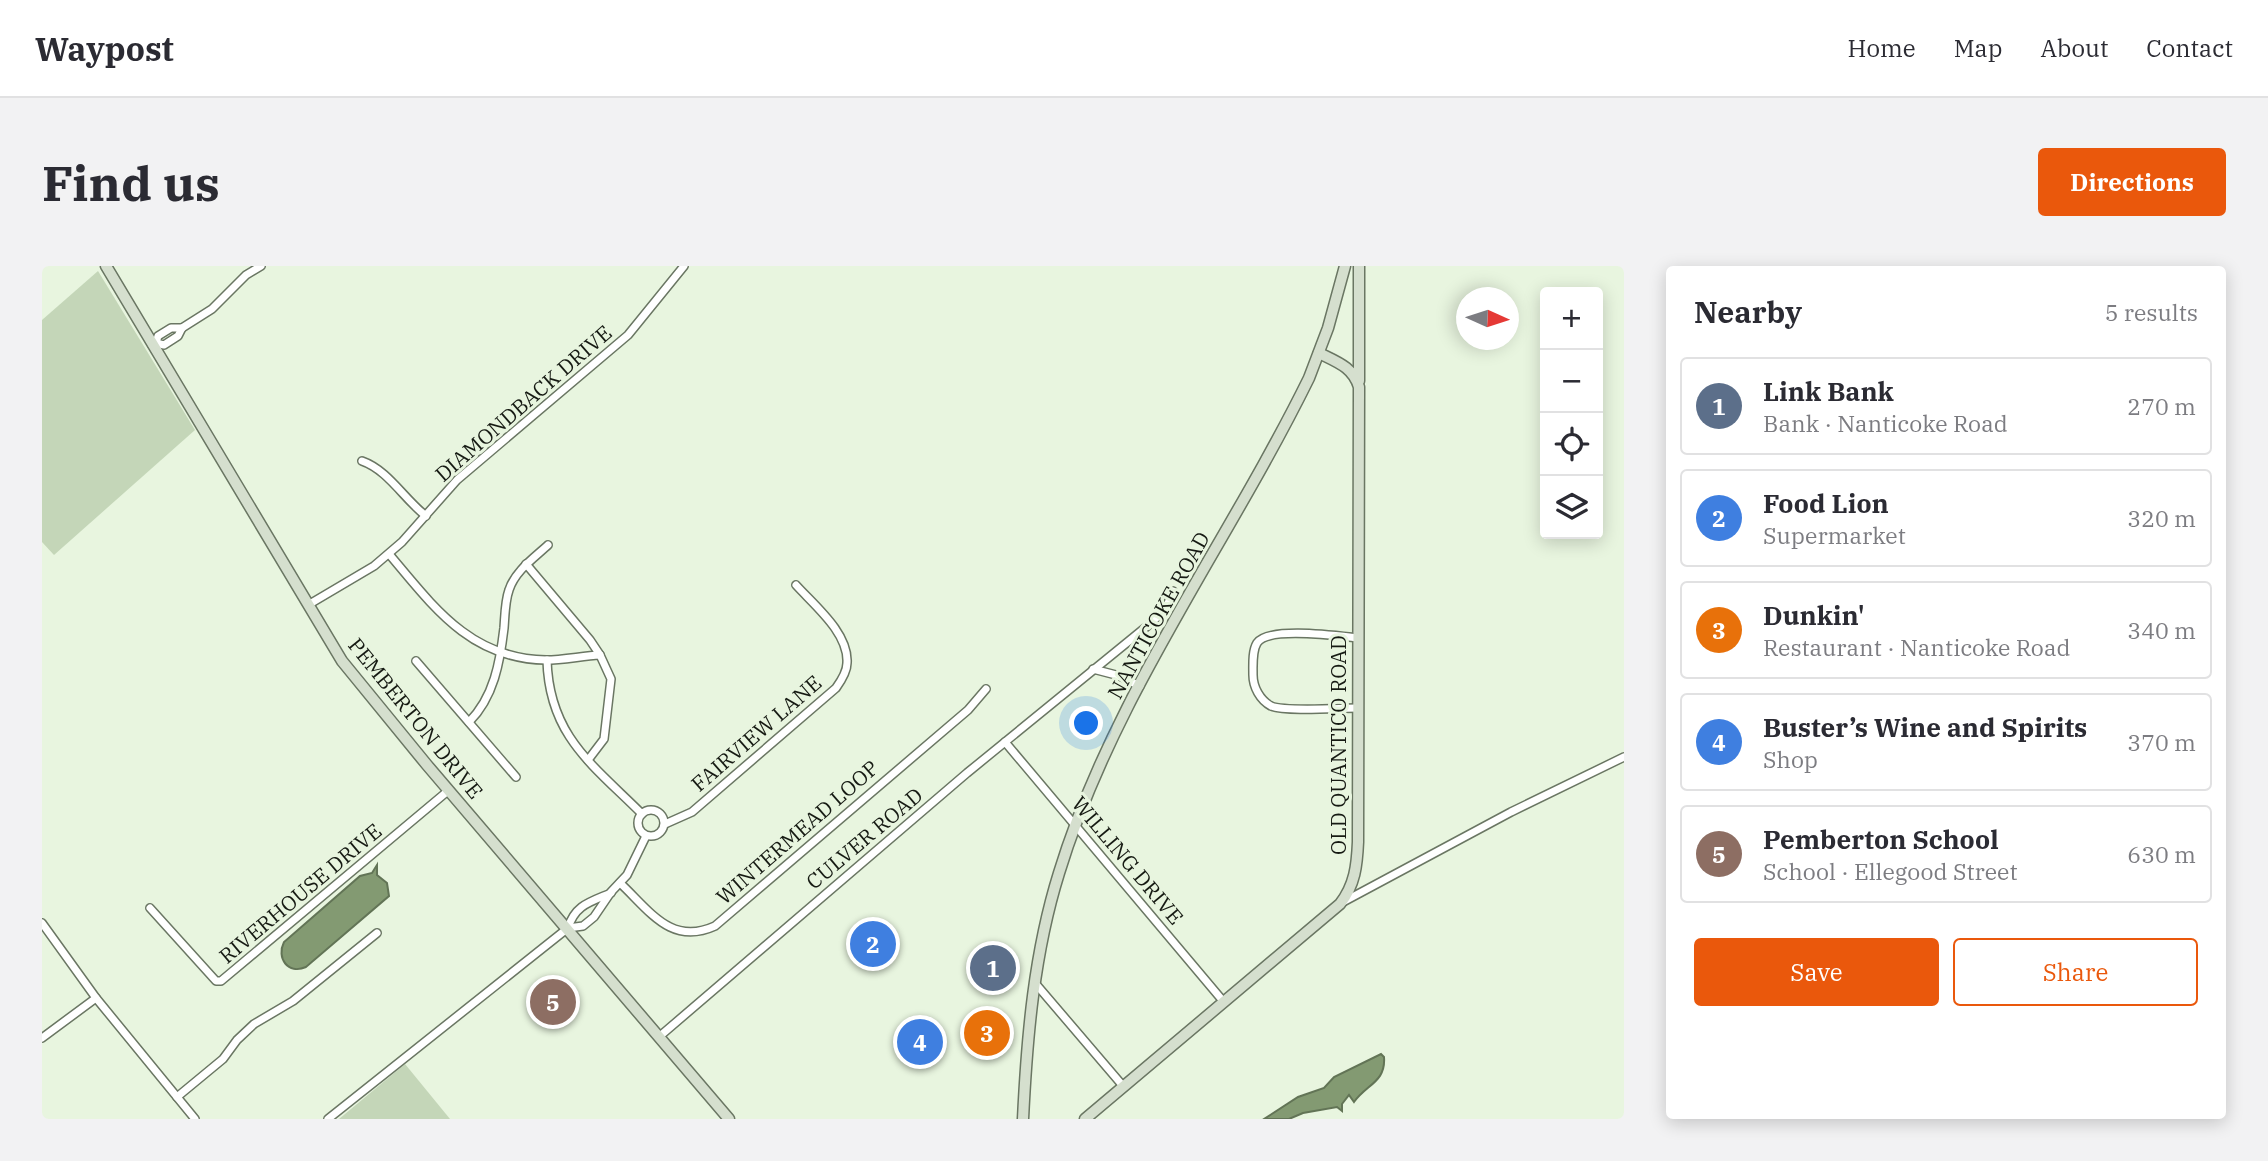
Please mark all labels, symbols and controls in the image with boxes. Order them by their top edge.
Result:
text: Waypost [35,27,174,70]
text: Home [1848,32,1916,64]
text: Map [1954,32,2002,64]
text: About [2040,32,2108,64]
text: Contact [2146,32,2233,64]
button: Directions [2038,148,2226,216]
text: Find us [42,151,220,214]
north arrow [1456,287,1519,350]
map controls [1540,287,1603,539]
button: + [1540,287,1603,350]
text: Nearby [1694,292,1802,331]
text: 5 results [2105,297,2198,327]
street label: DIAMONDBACK DRIVE [429,318,617,488]
button: − [1540,350,1603,413]
text: Link Bank [1763,374,1894,408]
text: 1 [1712,391,1726,421]
text: 270 m [2127,391,2196,421]
text: Bank · Nanticoke Road [1763,408,2008,438]
button: locate [1540,413,1603,476]
button: layers [1540,476,1603,539]
text: Food Lion [1763,486,1889,520]
text: 2 [1712,503,1726,533]
text: 320 m [2127,503,2196,533]
text: Supermarket [1763,520,1906,550]
street label: NANTICOKE ROAD [1100,526,1216,704]
text: Dunkin' [1763,598,1865,632]
text: 3 [1712,615,1726,645]
text: 340 m [2127,615,2196,645]
street label: PEMBERTON DRIVE [342,632,490,804]
text: Restaurant · Nanticoke Road [1763,632,2071,662]
street label: OLD QUANTICO ROAD [1324,635,1352,855]
street label: FAIRVIEW LANE [685,669,827,797]
your location [1069,706,1103,740]
text: Buster’s Wine and Spirits [1763,710,2087,744]
text: 4 [1712,727,1726,757]
text: 370 m [2127,727,2196,757]
text: Shop [1763,744,1818,774]
street label: WINTERMEAD LOOP [710,754,884,910]
street label: CULVER ROAD [800,781,928,895]
street label: WILLING DRIVE [1066,790,1190,930]
street label: RIVERHOUSE DRIVE [213,817,387,969]
text: Pemberton School [1763,822,1999,856]
text: 5 [1712,839,1726,869]
text: 630 m [2127,839,2196,869]
text: School · Ellegood Street [1763,856,2018,886]
pin: 2 [850,918,896,970]
button: Save [1694,938,1939,1006]
button: Share [1953,938,2198,1006]
pin: 1 [970,942,1016,994]
pin: 5 [530,976,576,1028]
pin: 3 [964,1007,1010,1059]
pin: 4 [897,1016,943,1068]

